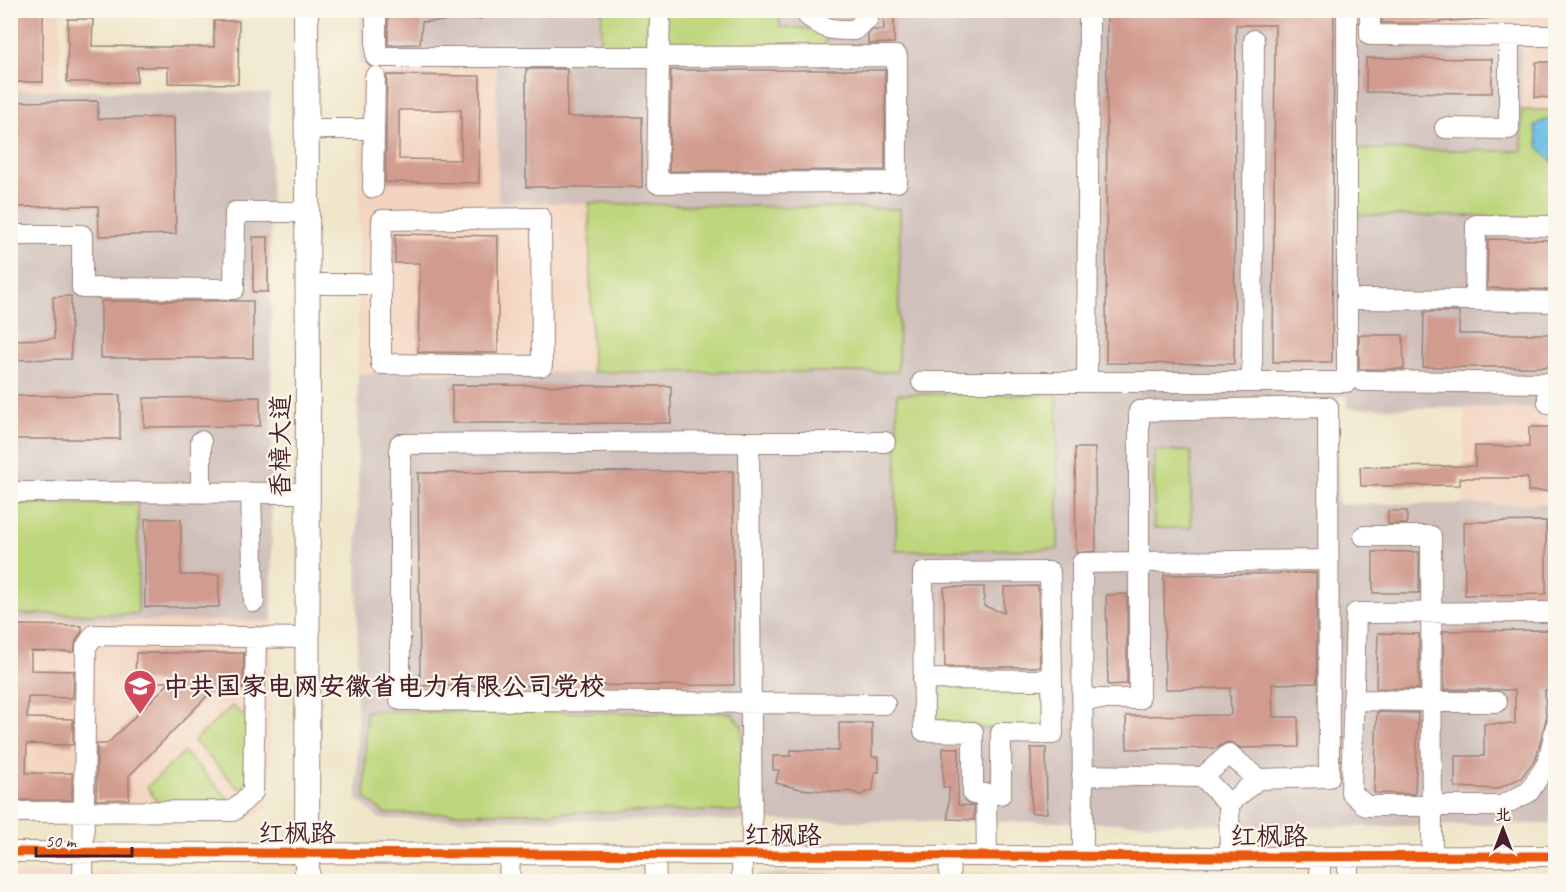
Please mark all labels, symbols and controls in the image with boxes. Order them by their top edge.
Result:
street label: 香樟大道 [264,394,297,498]
school or university icon: 中共国家电网安徽省电力有限公司党校 [122,668,158,715]
place label: 中共国家电网安徽省电力有限公司党校 [163,670,605,703]
north arrow [1473,799,1533,859]
text: 北 [1495,805,1511,825]
street label: 红枫路 [258,817,336,850]
street label: 红枫路 [744,819,822,852]
scale bar [36,820,132,858]
street label: 红枫路 [1230,820,1308,853]
text: 50 m [45,830,78,852]

